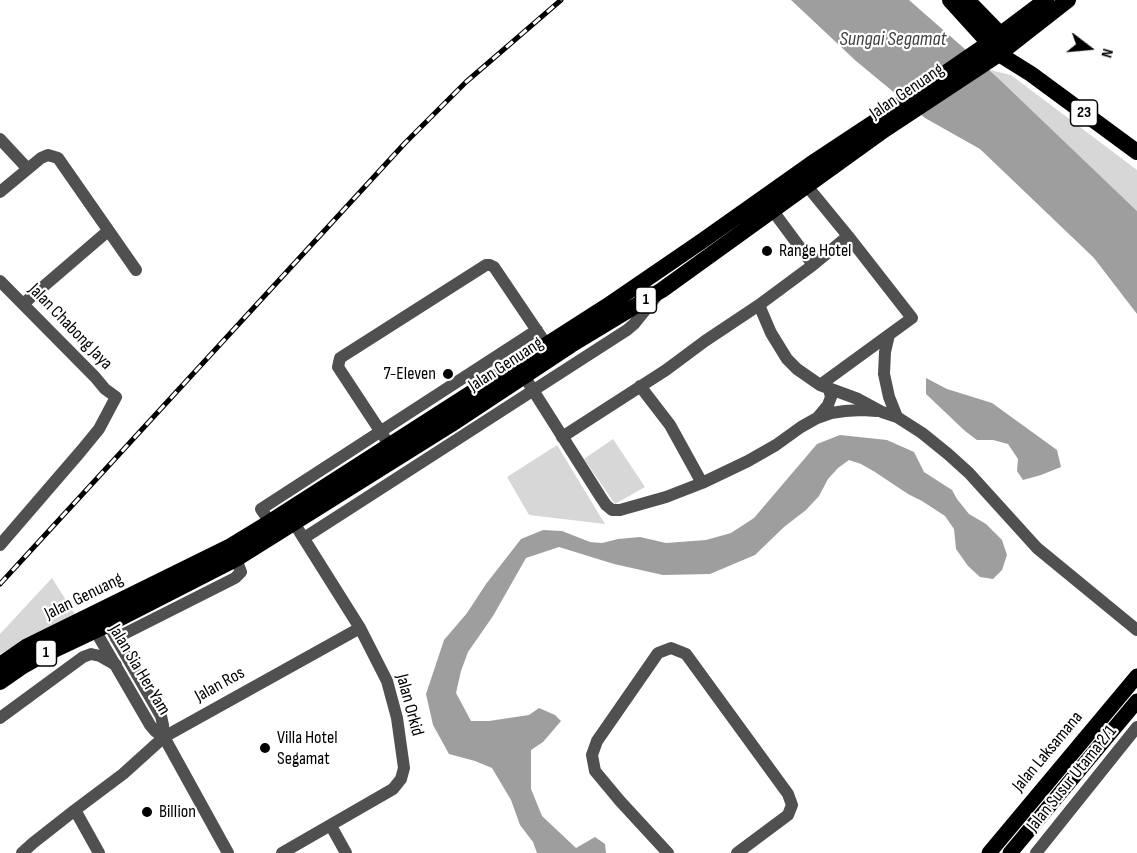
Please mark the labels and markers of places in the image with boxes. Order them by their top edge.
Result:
place label: Range Hotel [779,240,851,262]
marker: Range Hotel [760,244,774,258]
place label: 7-Eleven [383,363,436,385]
marker: 7-Eleven [441,367,455,381]
place label: Villa Hotel Segamat [277,727,337,770]
marker: Villa Hotel Segamat [258,741,272,755]
place label: Billion [159,801,196,823]
marker: Billion [140,805,154,819]

